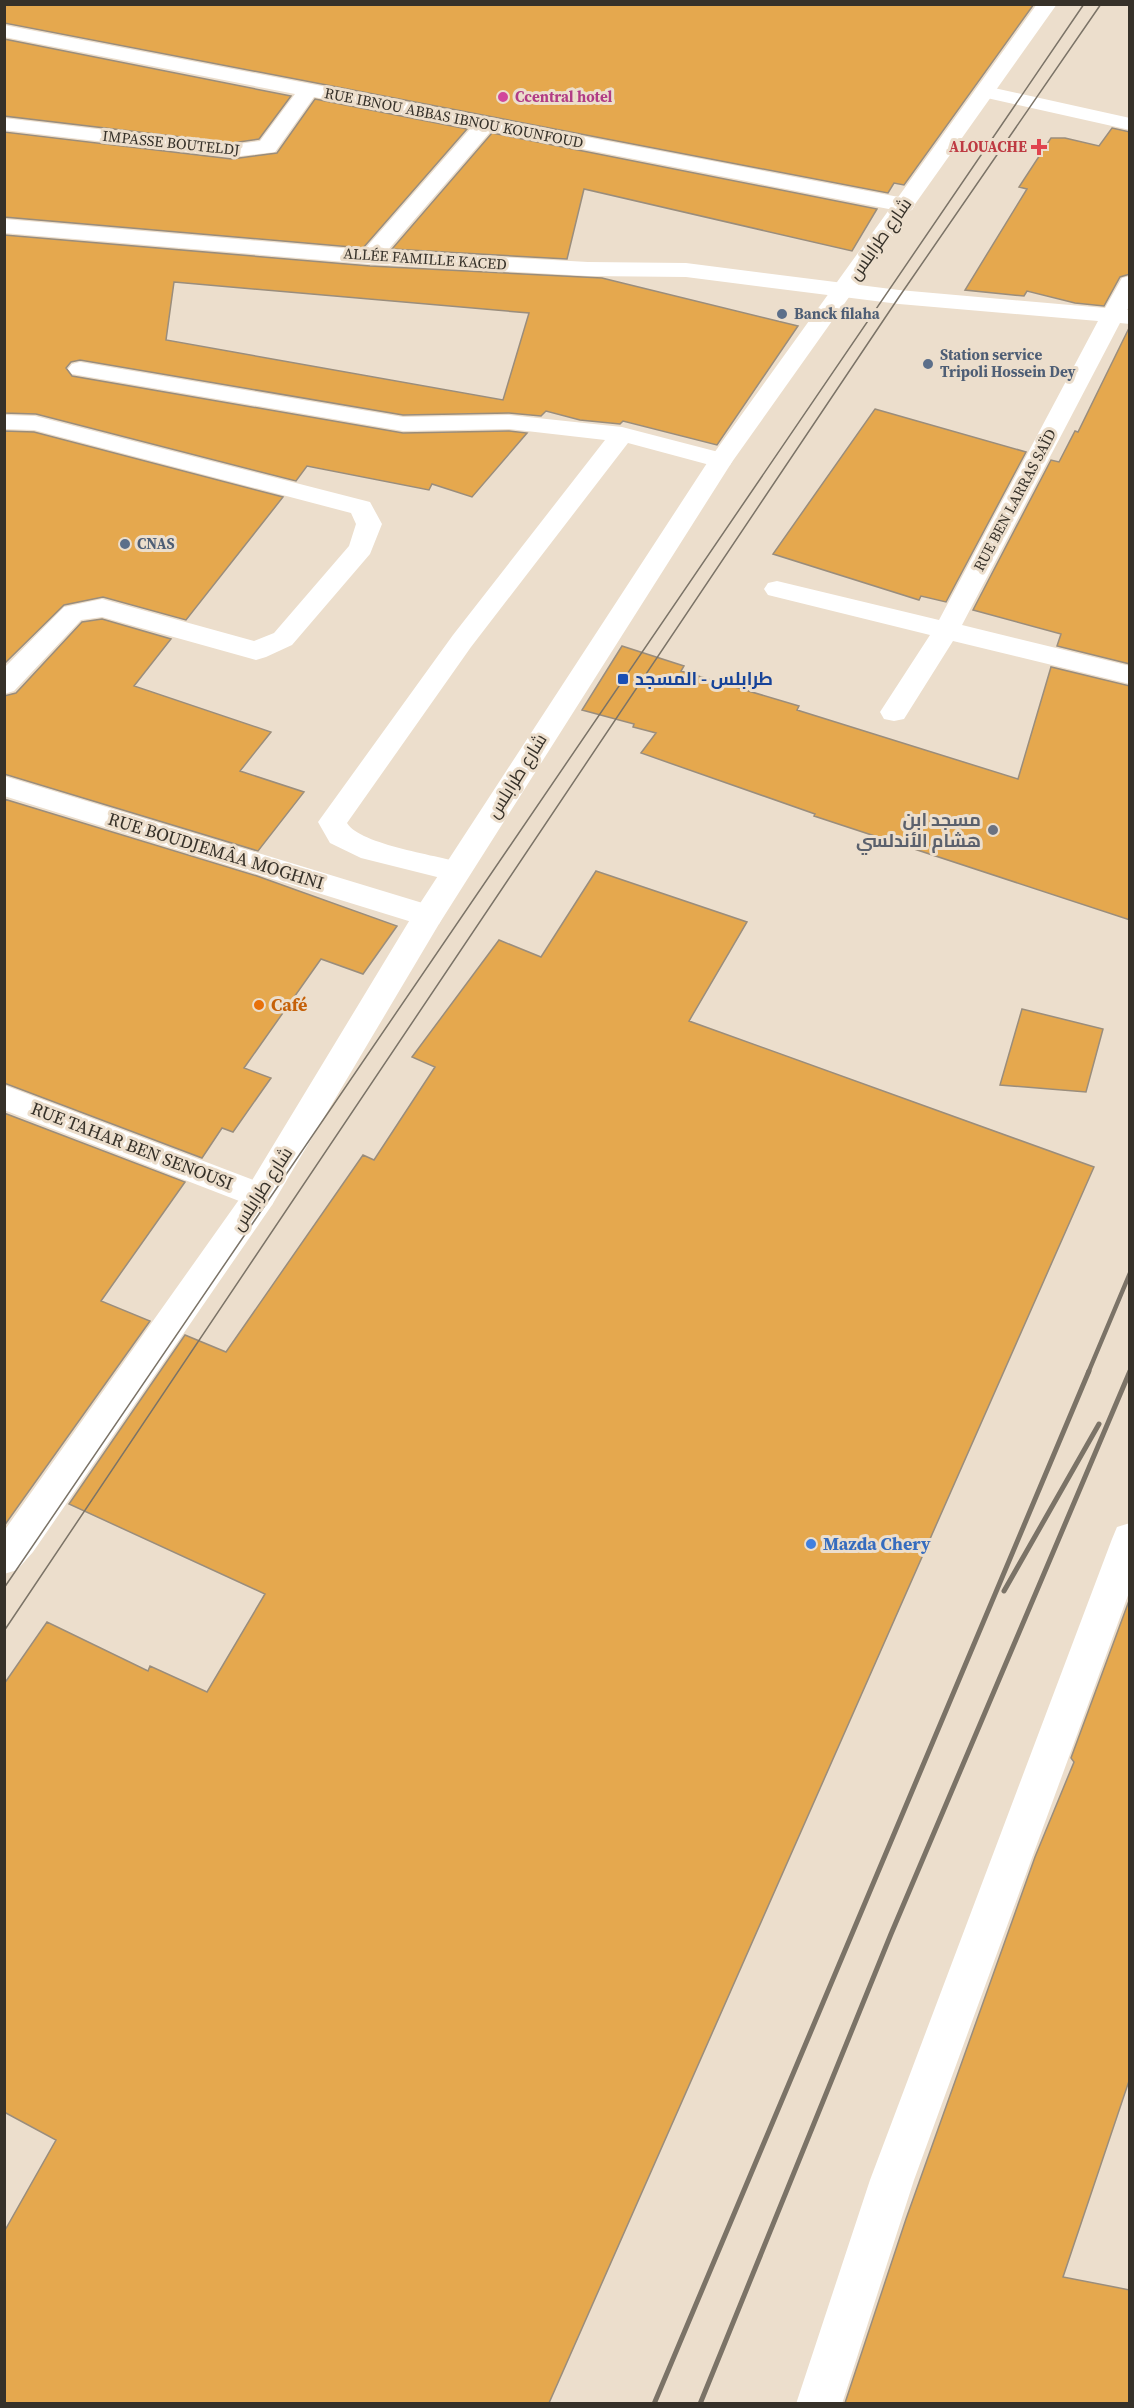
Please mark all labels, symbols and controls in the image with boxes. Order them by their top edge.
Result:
street label: RUE IBNOU ABBAS IBNOU KOUNFOUD [323,82,585,153]
place label: Ccentral hotel [515,86,612,107]
marker: Ccentral hotel [496,90,510,104]
street label: IMPASSE BOUTELDJ [101,125,241,160]
place label: ALOUACHE [949,136,1027,157]
marker: ALOUACHE [1032,140,1046,154]
street label: شارع طرابلس [842,192,917,285]
street label: ALLÉE FAMILLE KACED [343,242,507,275]
place label: Banck filaha [794,303,881,324]
marker: Banck filaha [775,307,789,321]
place label: Station service Tripoli Hossein Dey [940,344,1076,382]
marker: Station service Tripoli Hossein Dey [921,357,935,371]
street label: RUE BEN LARRAS SAÏD [968,425,1061,574]
place label: CNAS [137,533,175,554]
marker: CNAS [118,537,132,551]
place label: طرابلس - المسجد [635,666,773,691]
marker: طرابلس - المسجد [616,672,630,686]
street label: شارع طرابلس [481,729,552,823]
street label: RUE BOUDJEMÂA MOGHNI [105,806,327,895]
place label: مسجد ابن هشام الأندلسي [856,807,981,855]
marker: مسجد ابن هشام الأندلسي [986,823,1000,837]
place label: Café [271,992,307,1017]
marker: Café [252,998,266,1012]
street label: RUE TAHAR BEN SENOUSI [28,1095,237,1196]
street label: شارع طرابلس [225,1142,298,1236]
place label: Mazda Chery [823,1531,931,1556]
marker: Mazda Chery [804,1537,818,1551]

